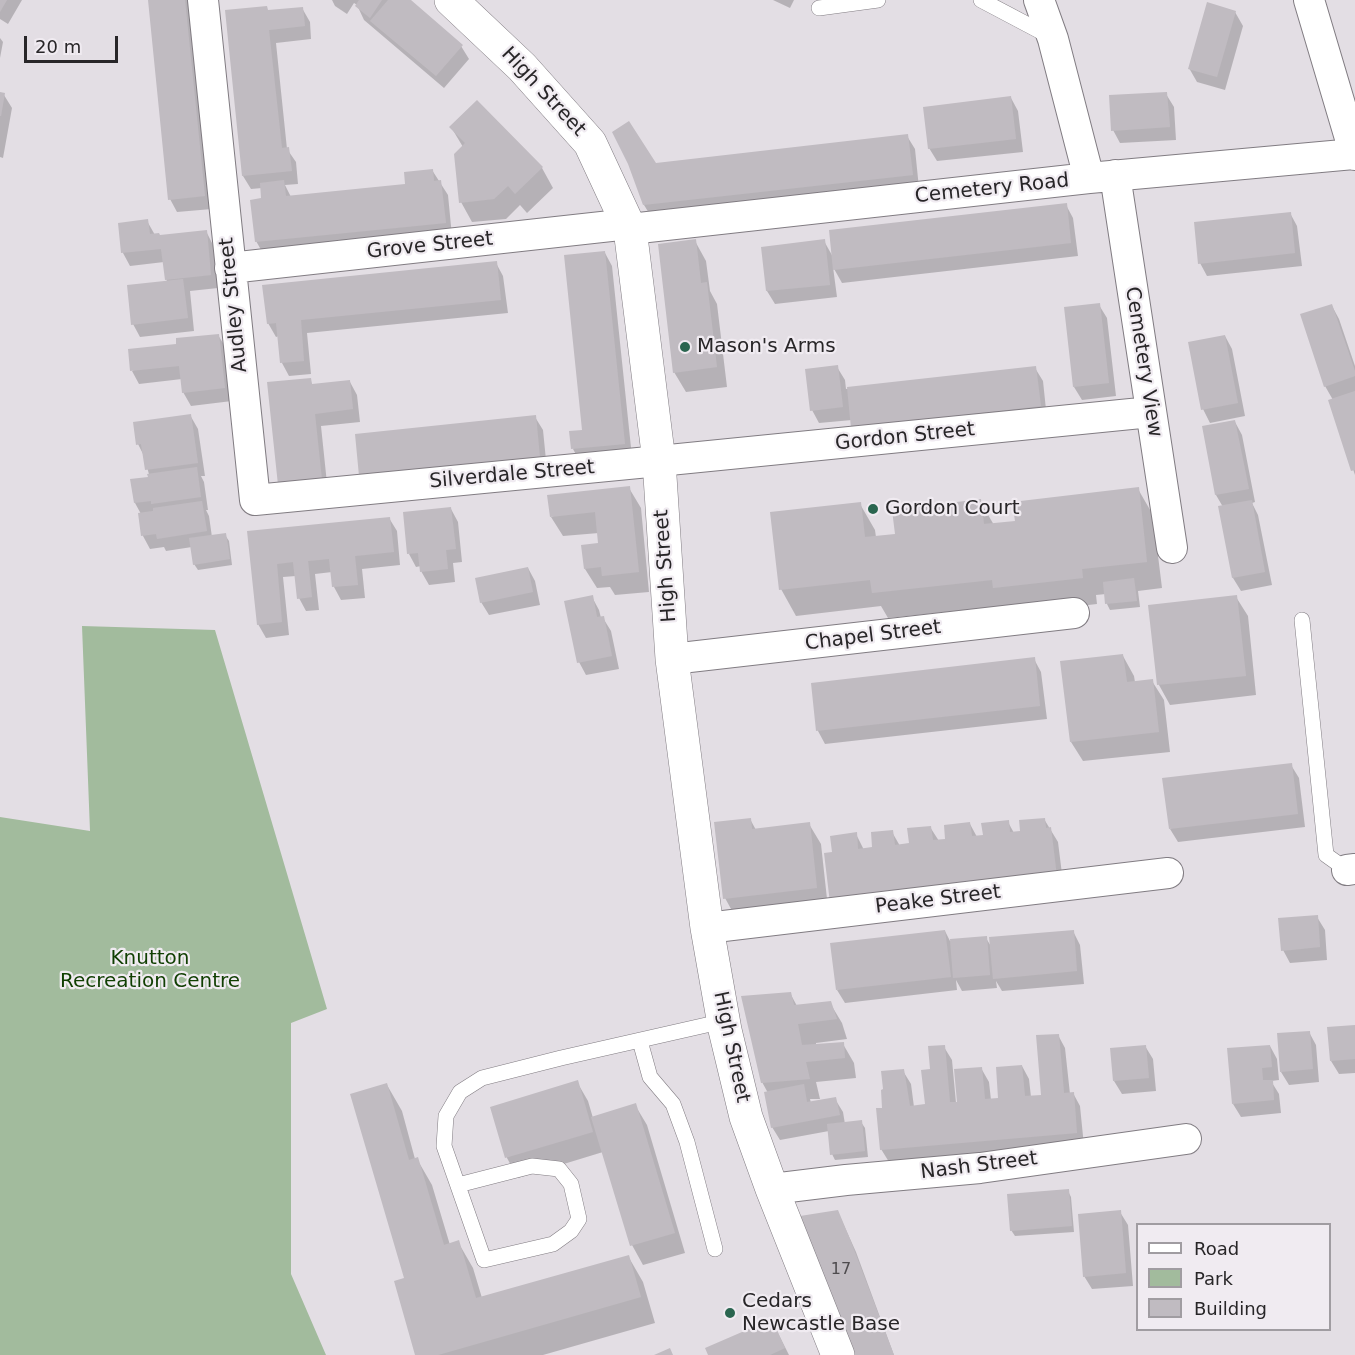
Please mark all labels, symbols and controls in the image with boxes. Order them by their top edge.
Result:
scale bar [27,24,122,62]
text: 20 m [35,36,81,57]
street label: High Street [496,42,590,142]
street label: Cemetery Road [914,169,1070,209]
street label: Grove Street [366,227,494,265]
street label: Audley Street [215,236,253,374]
street label: Cemetery View [1119,285,1167,439]
place label: Mason's Arms [697,335,836,359]
marker: Mason's Arms [678,340,692,354]
street label: Gordon Street [834,418,976,456]
street label: Silverdale Street [428,456,596,494]
place label: Gordon Court [885,497,1020,521]
marker: Gordon Court [866,502,880,516]
street label: High Street [650,509,682,623]
street label: Chapel Street [804,616,942,656]
street label: Peake Street [874,880,1002,920]
park label: Knutton Recreation Centre [60,947,240,994]
street label: High Street [708,989,754,1105]
street label: Nash Street [919,1147,1039,1185]
legend [1136,1223,1331,1331]
text: Road [1194,1238,1239,1259]
house number: 17 [831,1260,851,1280]
text: Park [1194,1268,1233,1289]
place label: Cedars Newcastle Base [742,1290,900,1337]
text: Building [1194,1298,1267,1319]
marker: Cedars Newcastle Base [723,1306,737,1320]

